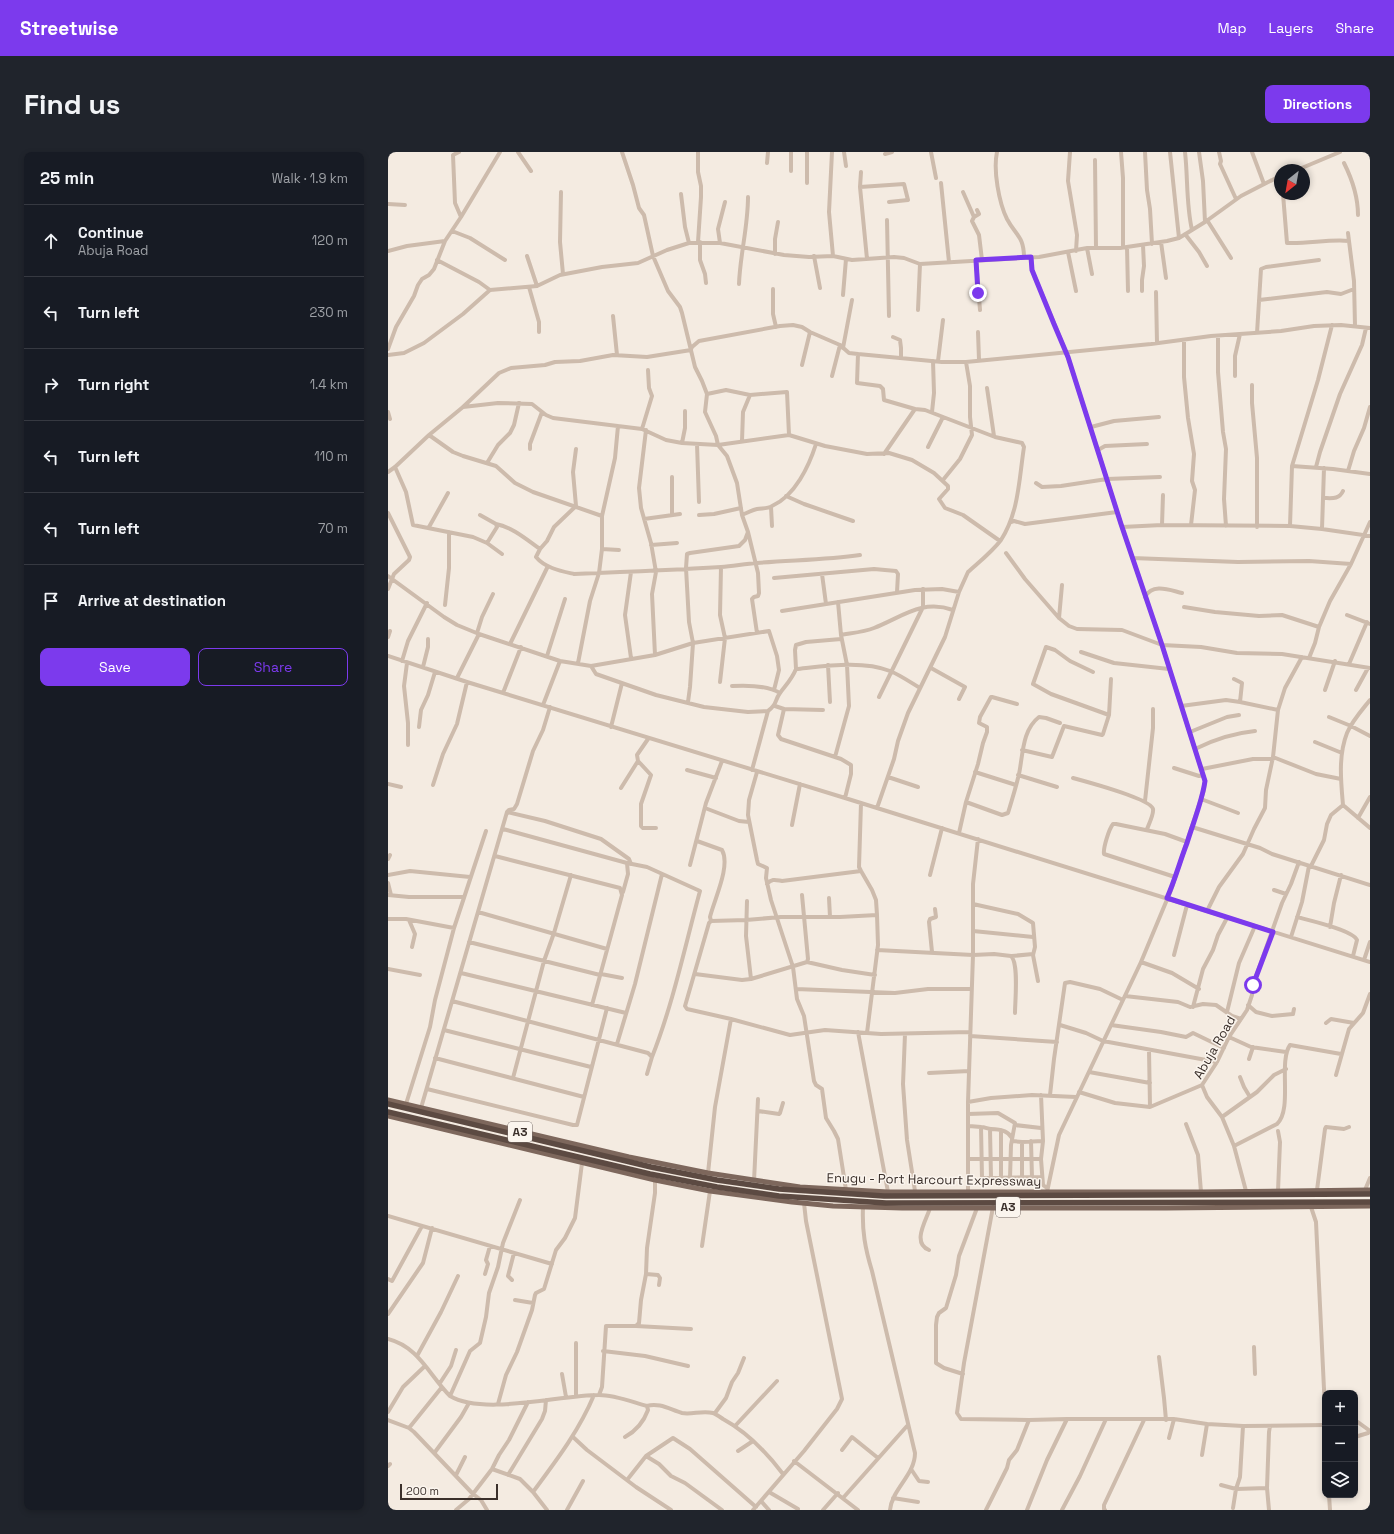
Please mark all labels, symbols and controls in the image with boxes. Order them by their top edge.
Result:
text: Streetwise [20,16,119,41]
text: Map [1217,19,1247,37]
text: Layers [1269,19,1313,37]
text: Share [1335,19,1374,37]
button: Directions [1265,85,1370,123]
text: Find us [24,86,121,122]
north arrow [1274,164,1310,200]
text: 25 min [40,167,94,189]
text: Walk · 1.9 km [272,170,348,187]
text: Continue [78,223,144,242]
icon: ahead [40,230,62,252]
text: 120 m [312,232,348,249]
text: Abuja Road [78,242,148,259]
route end [969,284,987,302]
icon: left [40,302,62,324]
text: Turn left [78,303,140,322]
text: 230 m [310,304,348,321]
icon: right [40,374,62,396]
text: Turn right [78,375,149,394]
text: 1.4 km [310,376,348,393]
icon: left [40,446,62,468]
text: Turn left [78,447,140,466]
text: 110 m [314,448,348,465]
icon: left [40,518,62,540]
text: Turn left [78,519,140,538]
text: 70 m [318,520,348,537]
icon: arrive [40,590,62,612]
text: Arrive at destination [78,591,226,610]
button: Save [40,648,190,686]
button: Share [198,648,348,686]
route start [1244,976,1262,994]
street label: Abuja Road [1189,1012,1239,1082]
road number: A3 [508,1122,532,1142]
street label: Enugu - Port Harcourt Expressway [826,1169,1041,1190]
road number: A3 [996,1197,1020,1217]
map controls [1322,1390,1358,1498]
button: + [1322,1390,1358,1426]
button: − [1322,1426,1358,1462]
button: layers [1322,1462,1358,1498]
scale bar [400,1482,498,1501]
text: 200 m [406,1484,439,1498]

